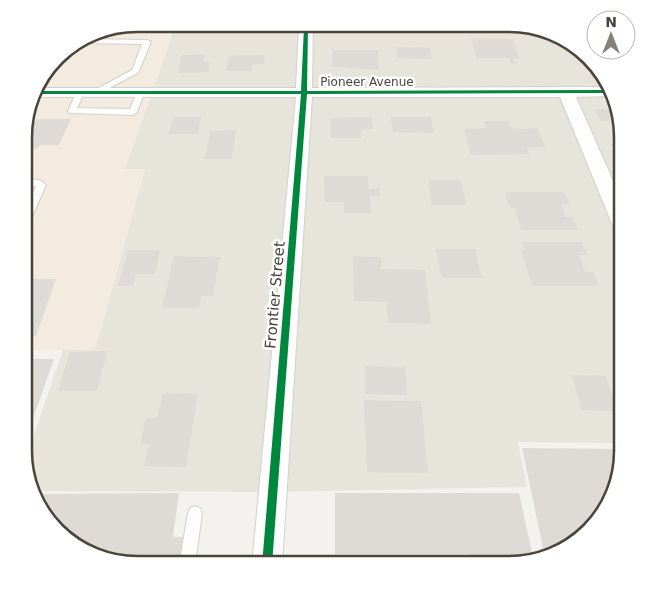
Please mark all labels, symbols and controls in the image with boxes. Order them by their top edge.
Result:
north arrow [586,10,636,60]
text: N [605,14,617,30]
street label: Pioneer Avenue [320,75,414,89]
street label: Frontier Street [261,240,289,350]

